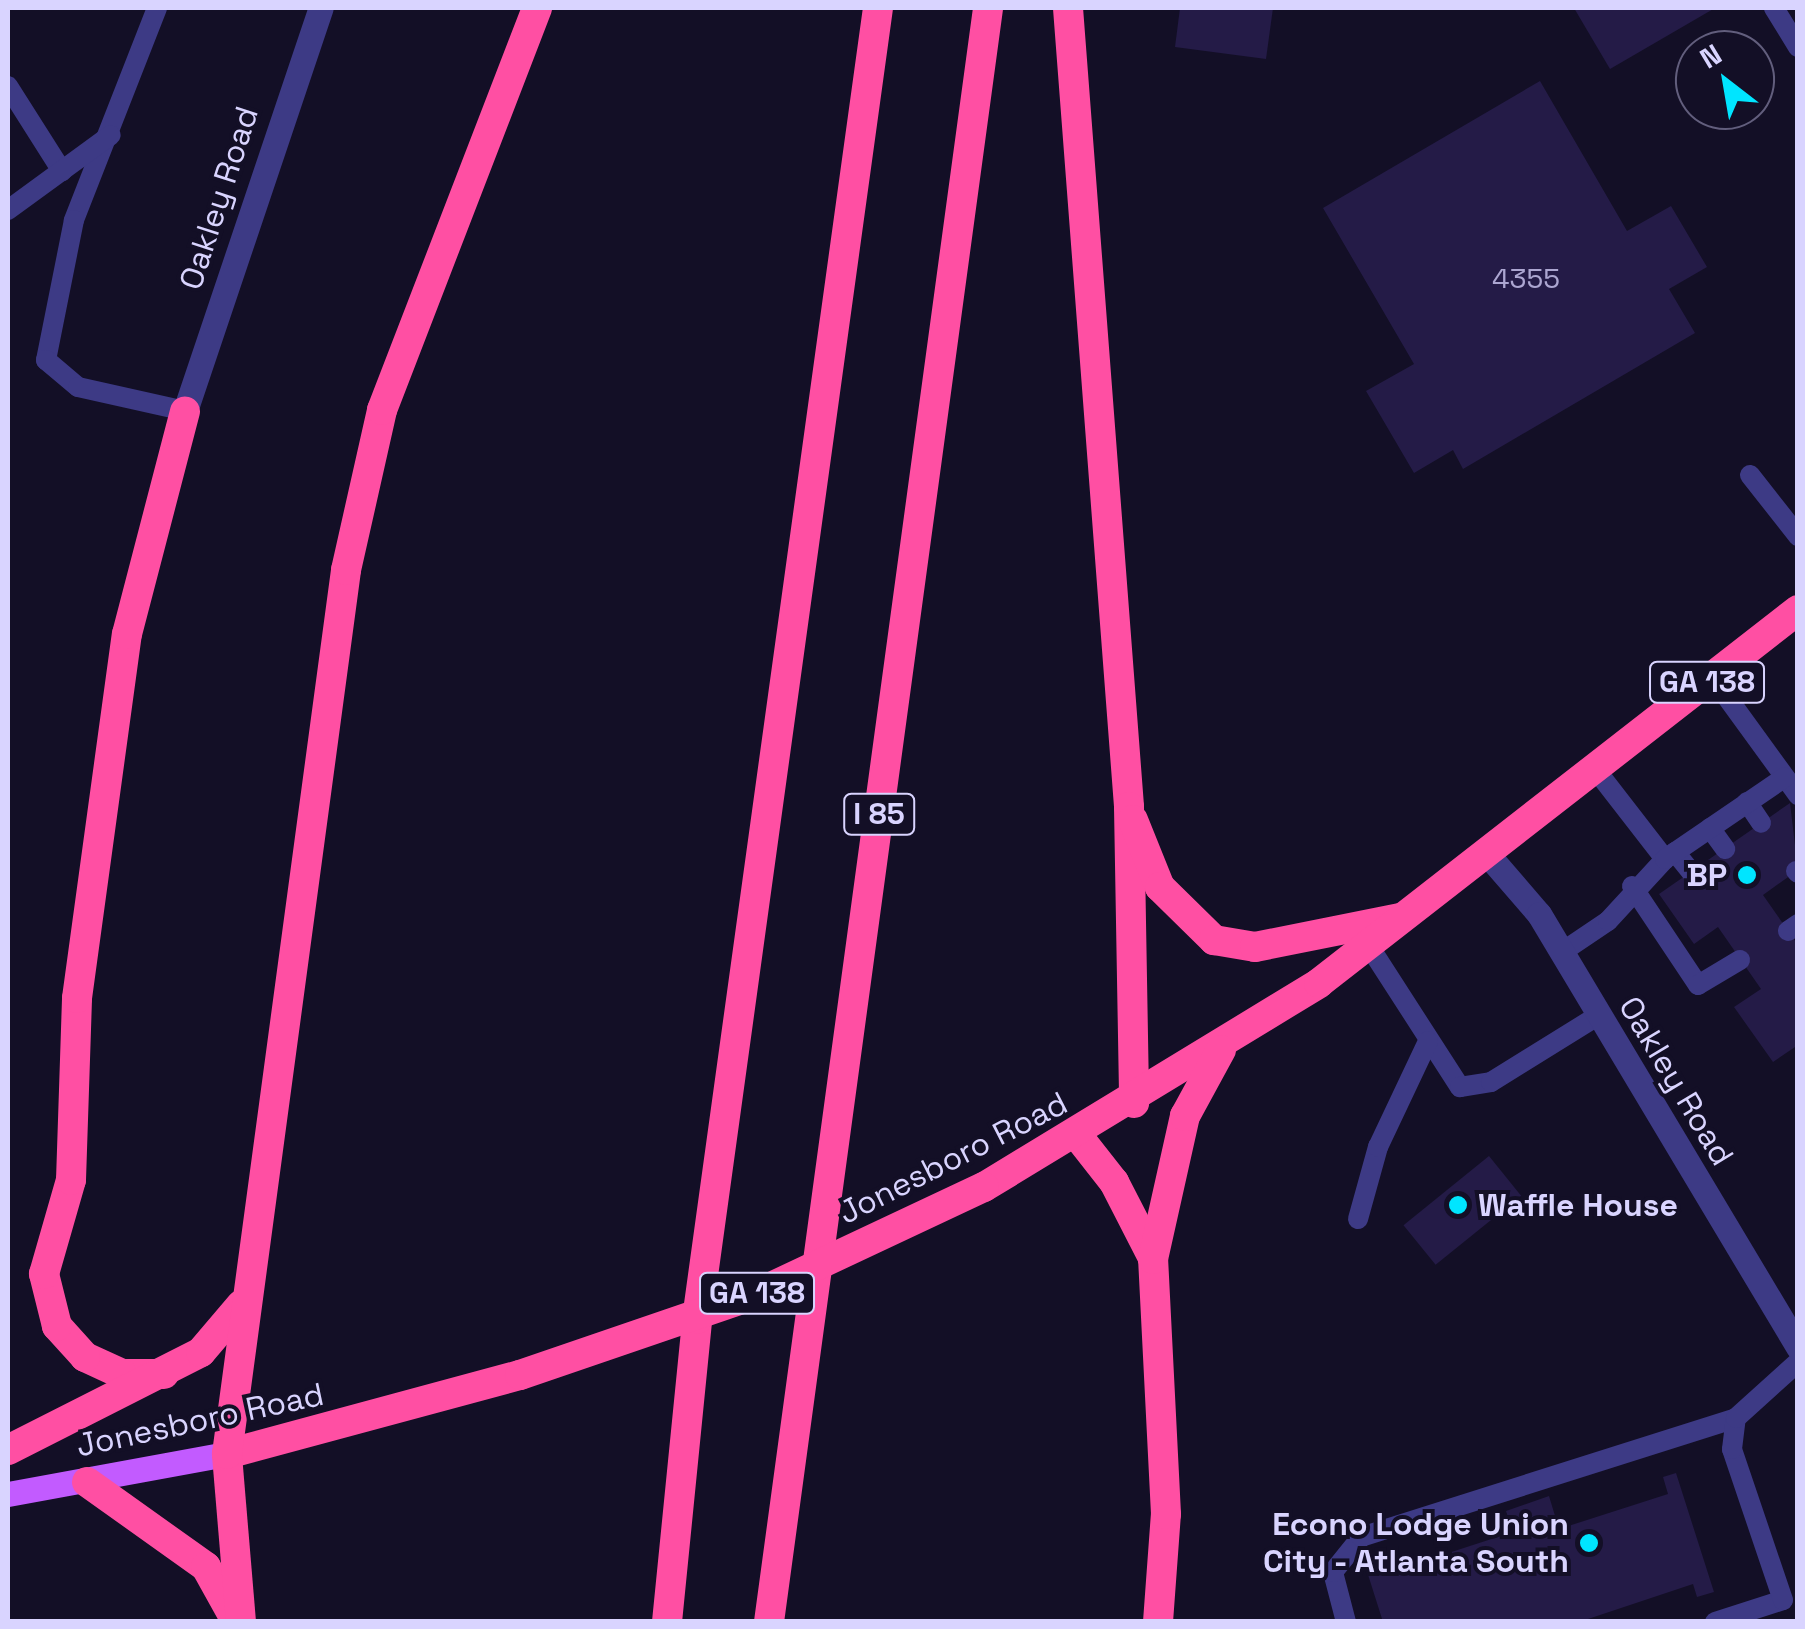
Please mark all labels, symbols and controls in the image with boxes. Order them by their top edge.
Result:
north arrow [1675,30,1775,130]
text: N [1693,36,1728,76]
street label: Oakley Road [171,102,267,294]
house number: 4355 [1492,261,1560,295]
road number: GA 138 [1647,657,1767,707]
road number: I 85 [842,789,916,839]
place label: BP [1686,856,1727,894]
marker: BP [1736,864,1758,886]
street label: Oakley Road [1611,990,1741,1172]
street label: Jonesboro Road [832,1084,1074,1232]
place label: Waffle House [1478,1186,1678,1224]
marker: Waffle House [1447,1194,1469,1216]
road number: GA 138 [697,1268,817,1318]
street label: Jonesboro Road [73,1375,327,1465]
place label: Econo Lodge Union City - Atlanta South [1261,1506,1569,1581]
marker: Econo Lodge Union City - Atlanta South [1578,1532,1600,1554]

